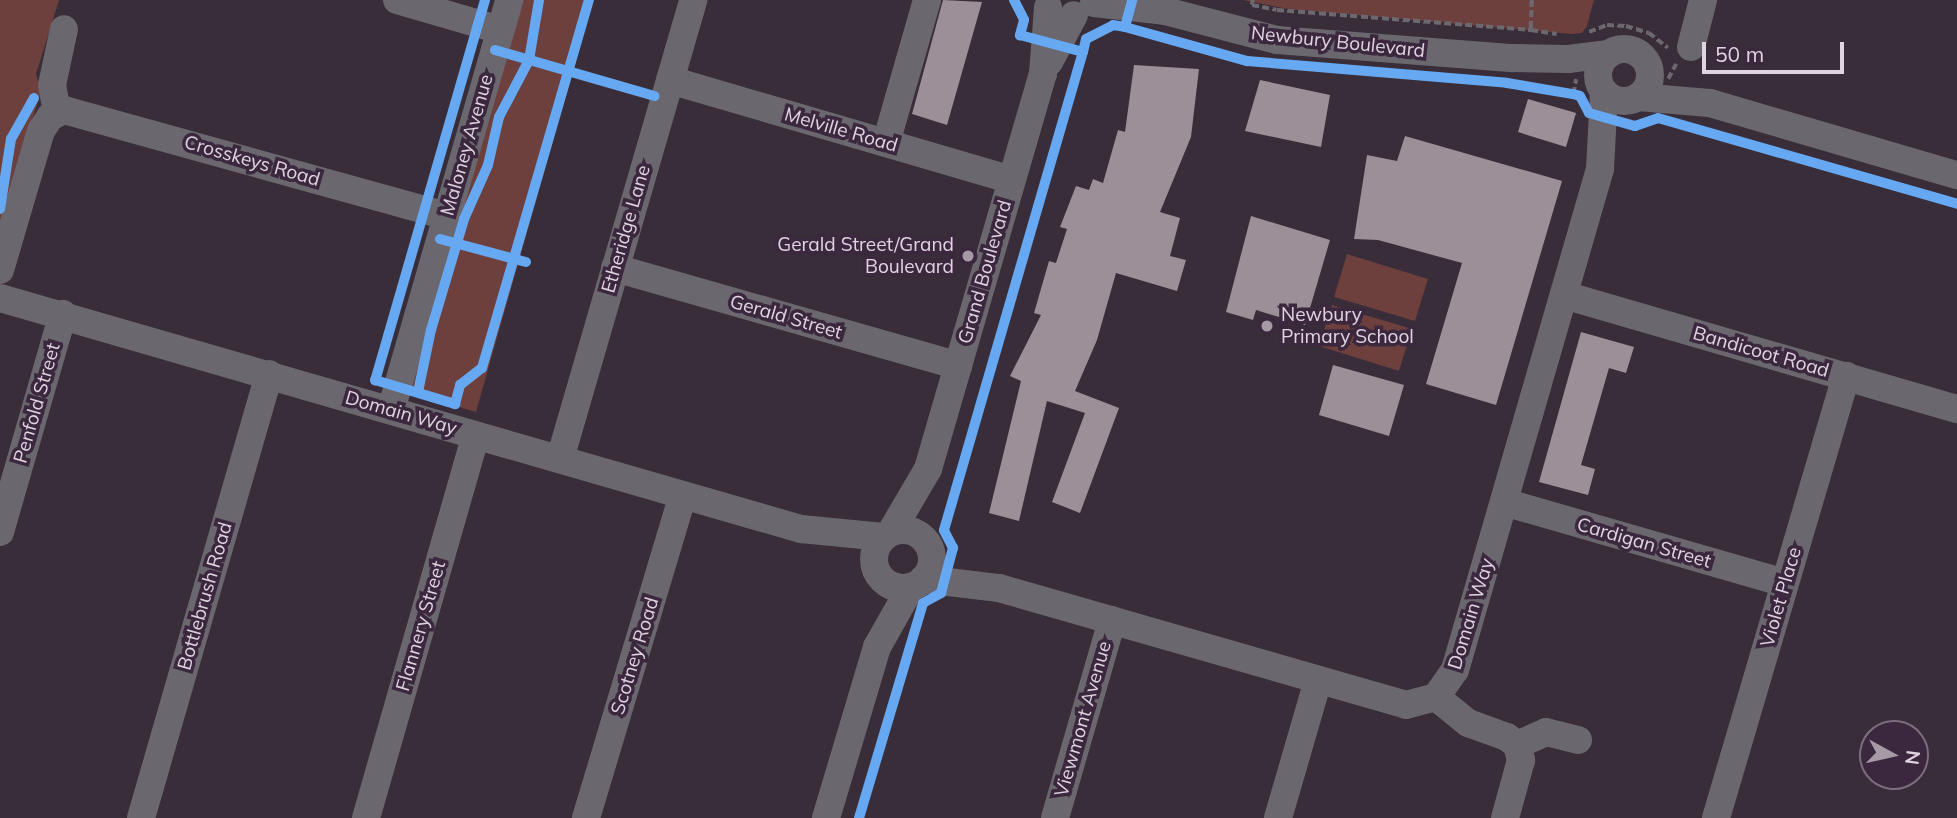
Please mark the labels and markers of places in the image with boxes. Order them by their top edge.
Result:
place label: Gerald Street/Grand Boulevard [777,234,954,278]
marker: Gerald Street/Grand Boulevard [960,248,976,264]
place label: Newbury Primary School [1281,304,1414,348]
marker: Newbury Primary School [1259,318,1275,334]

